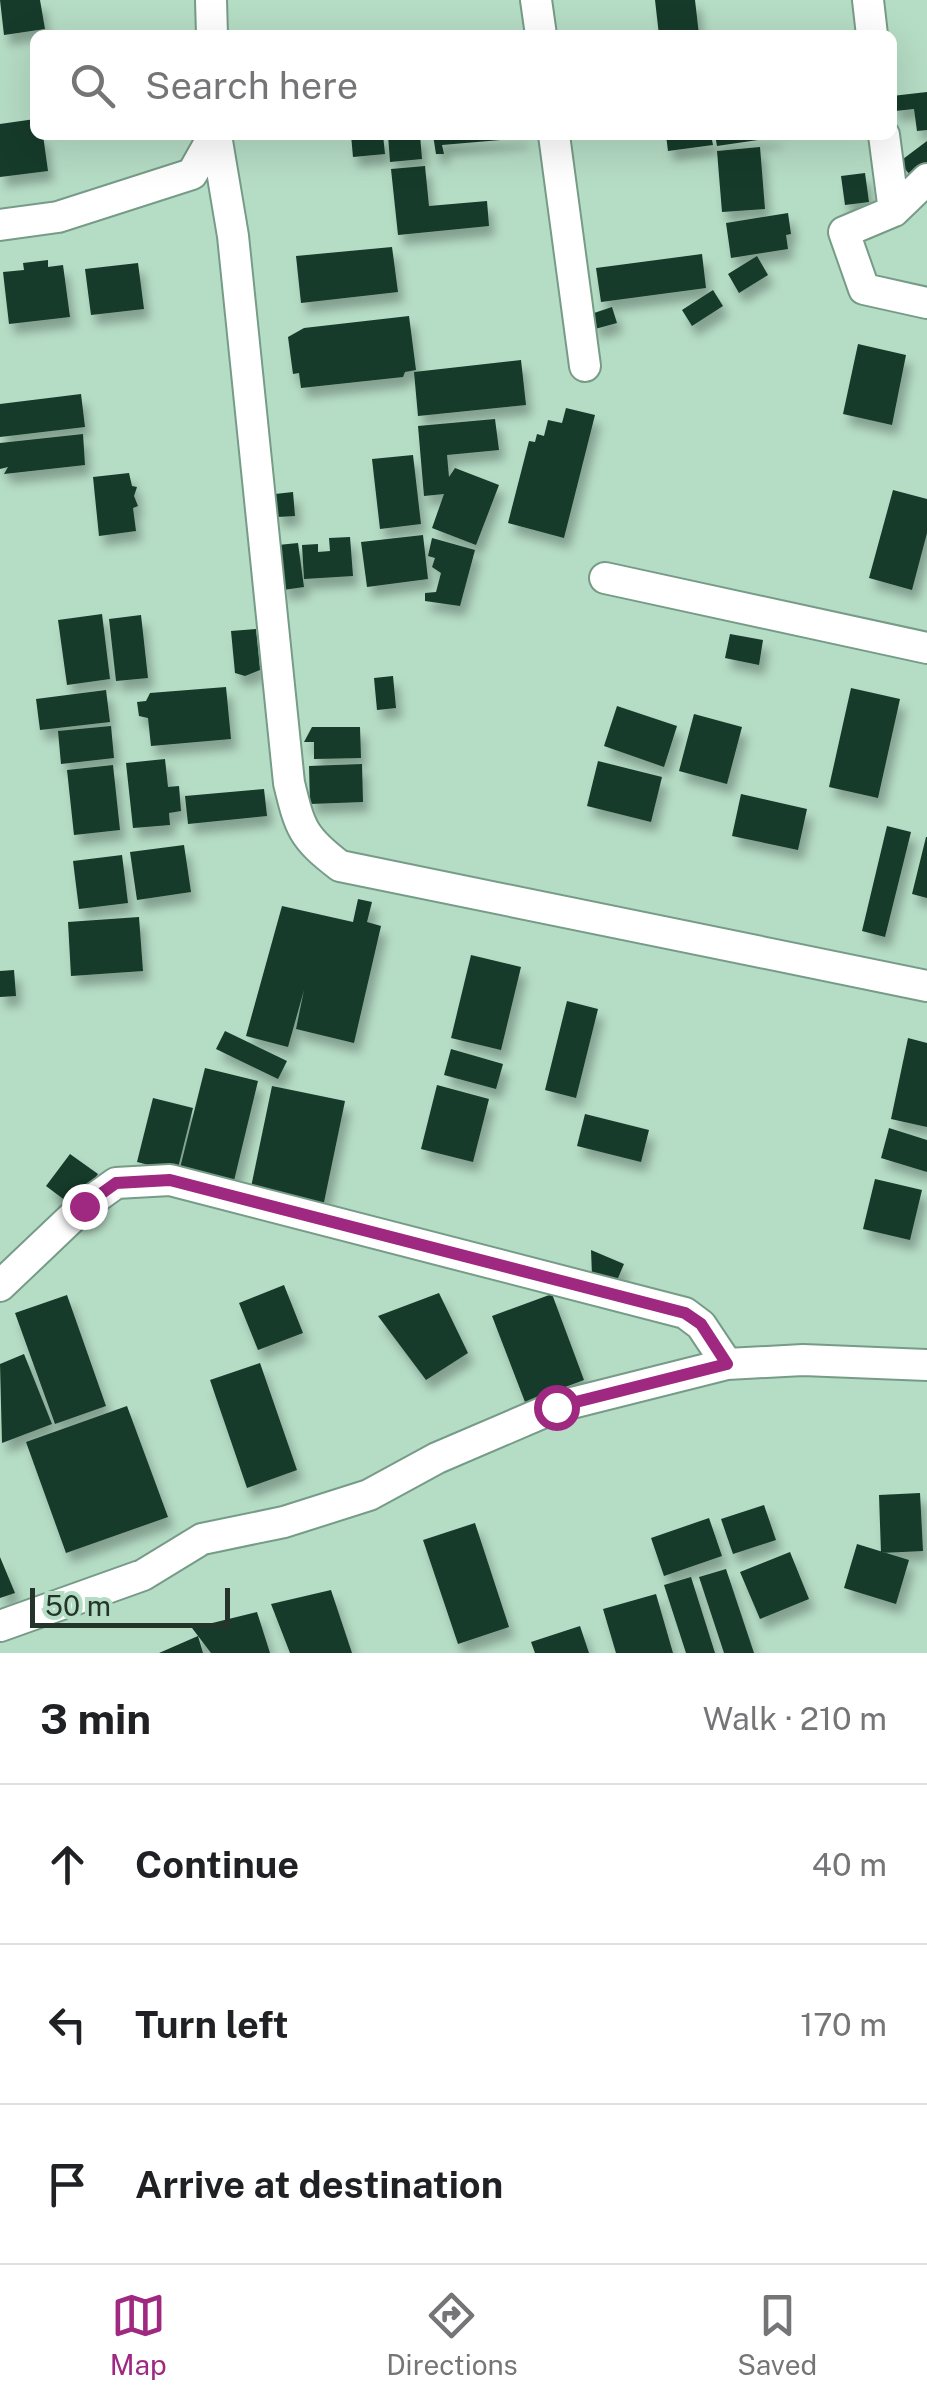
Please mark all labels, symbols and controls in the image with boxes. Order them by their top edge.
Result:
search box [30,30,897,140]
icon: search [65,58,120,113]
text: Search here [145,63,358,108]
route end [62,1184,108,1230]
route start [534,1385,580,1431]
scale bar [30,1583,230,1628]
text: 50 m [45,1589,111,1622]
text: 3 min [40,1694,151,1743]
text: Walk · 210 m [703,1700,887,1737]
icon: ahead [40,1837,95,1892]
text: Continue [135,1842,299,1887]
text: 40 m [812,1846,887,1883]
icon: left [40,1997,95,2052]
text: Turn left [135,2002,289,2047]
text: 170 m [800,2006,887,2043]
icon: arrive [40,2157,95,2212]
text: Arrive at destination [135,2162,503,2207]
tab: Map [110,2288,167,2381]
tab: Directions [386,2288,518,2381]
tab: Saved [737,2288,817,2381]

